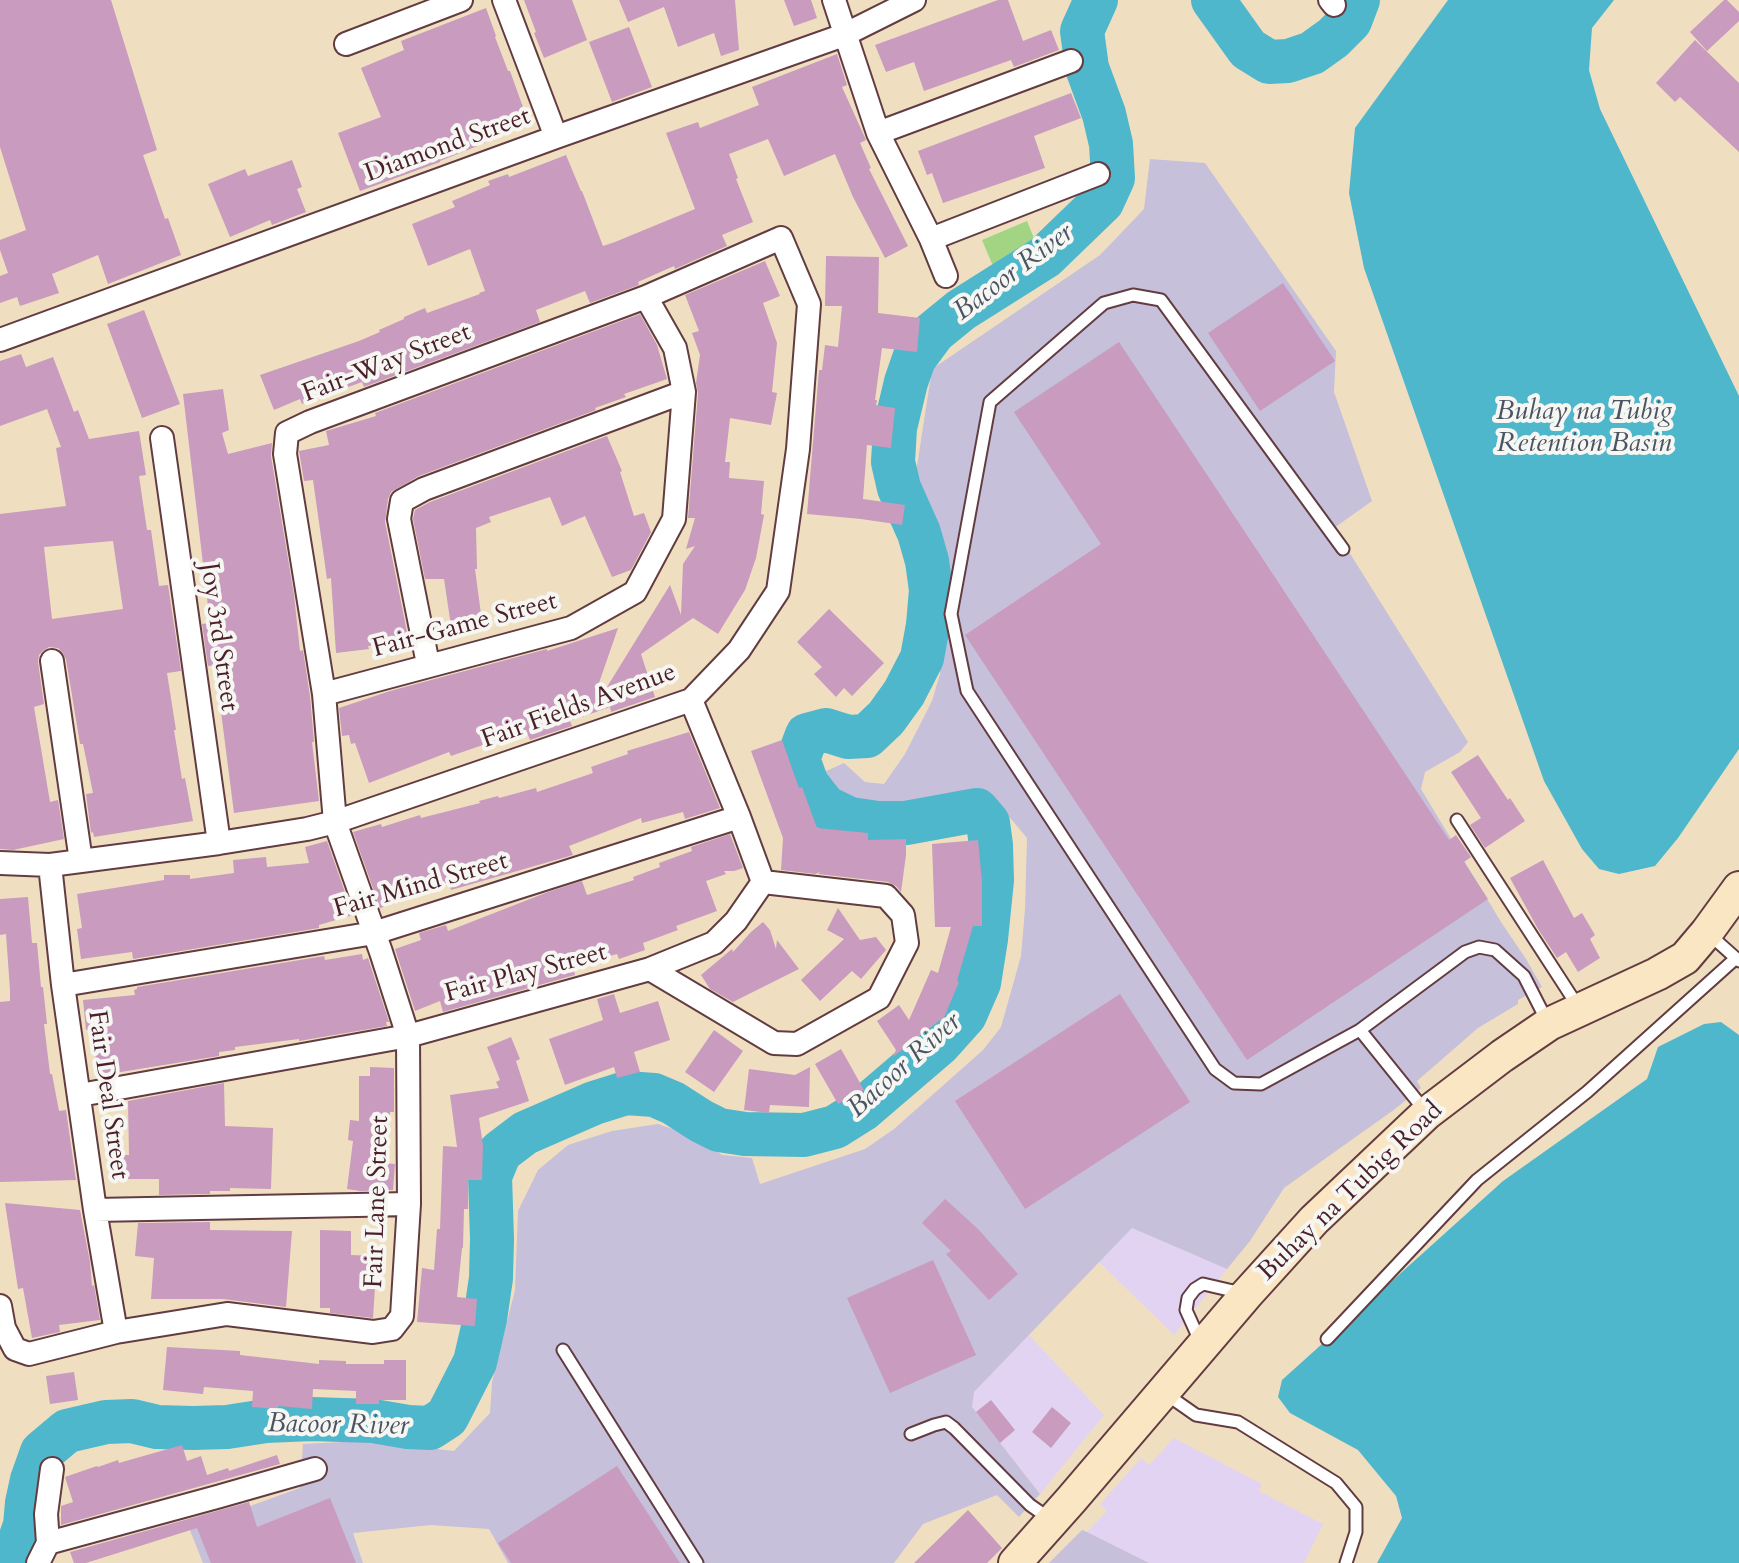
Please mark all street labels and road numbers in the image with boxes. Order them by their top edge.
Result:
street label: Diamond Street [361,102,535,190]
street label: Fair-Way Street [298,318,476,410]
street label: Joy 3rd Street [192,561,244,713]
street label: Fair-Game Street [369,586,561,666]
street label: Fair Fields Avenue [478,657,680,757]
street label: Fair Mind Street [330,846,512,926]
street label: Fair Play Street [442,937,610,1011]
street label: Fair Deal Street [80,1009,134,1181]
street label: Buhay na Tubig Road [1252,1096,1450,1288]
street label: Fair Lane Street [359,1115,397,1289]

